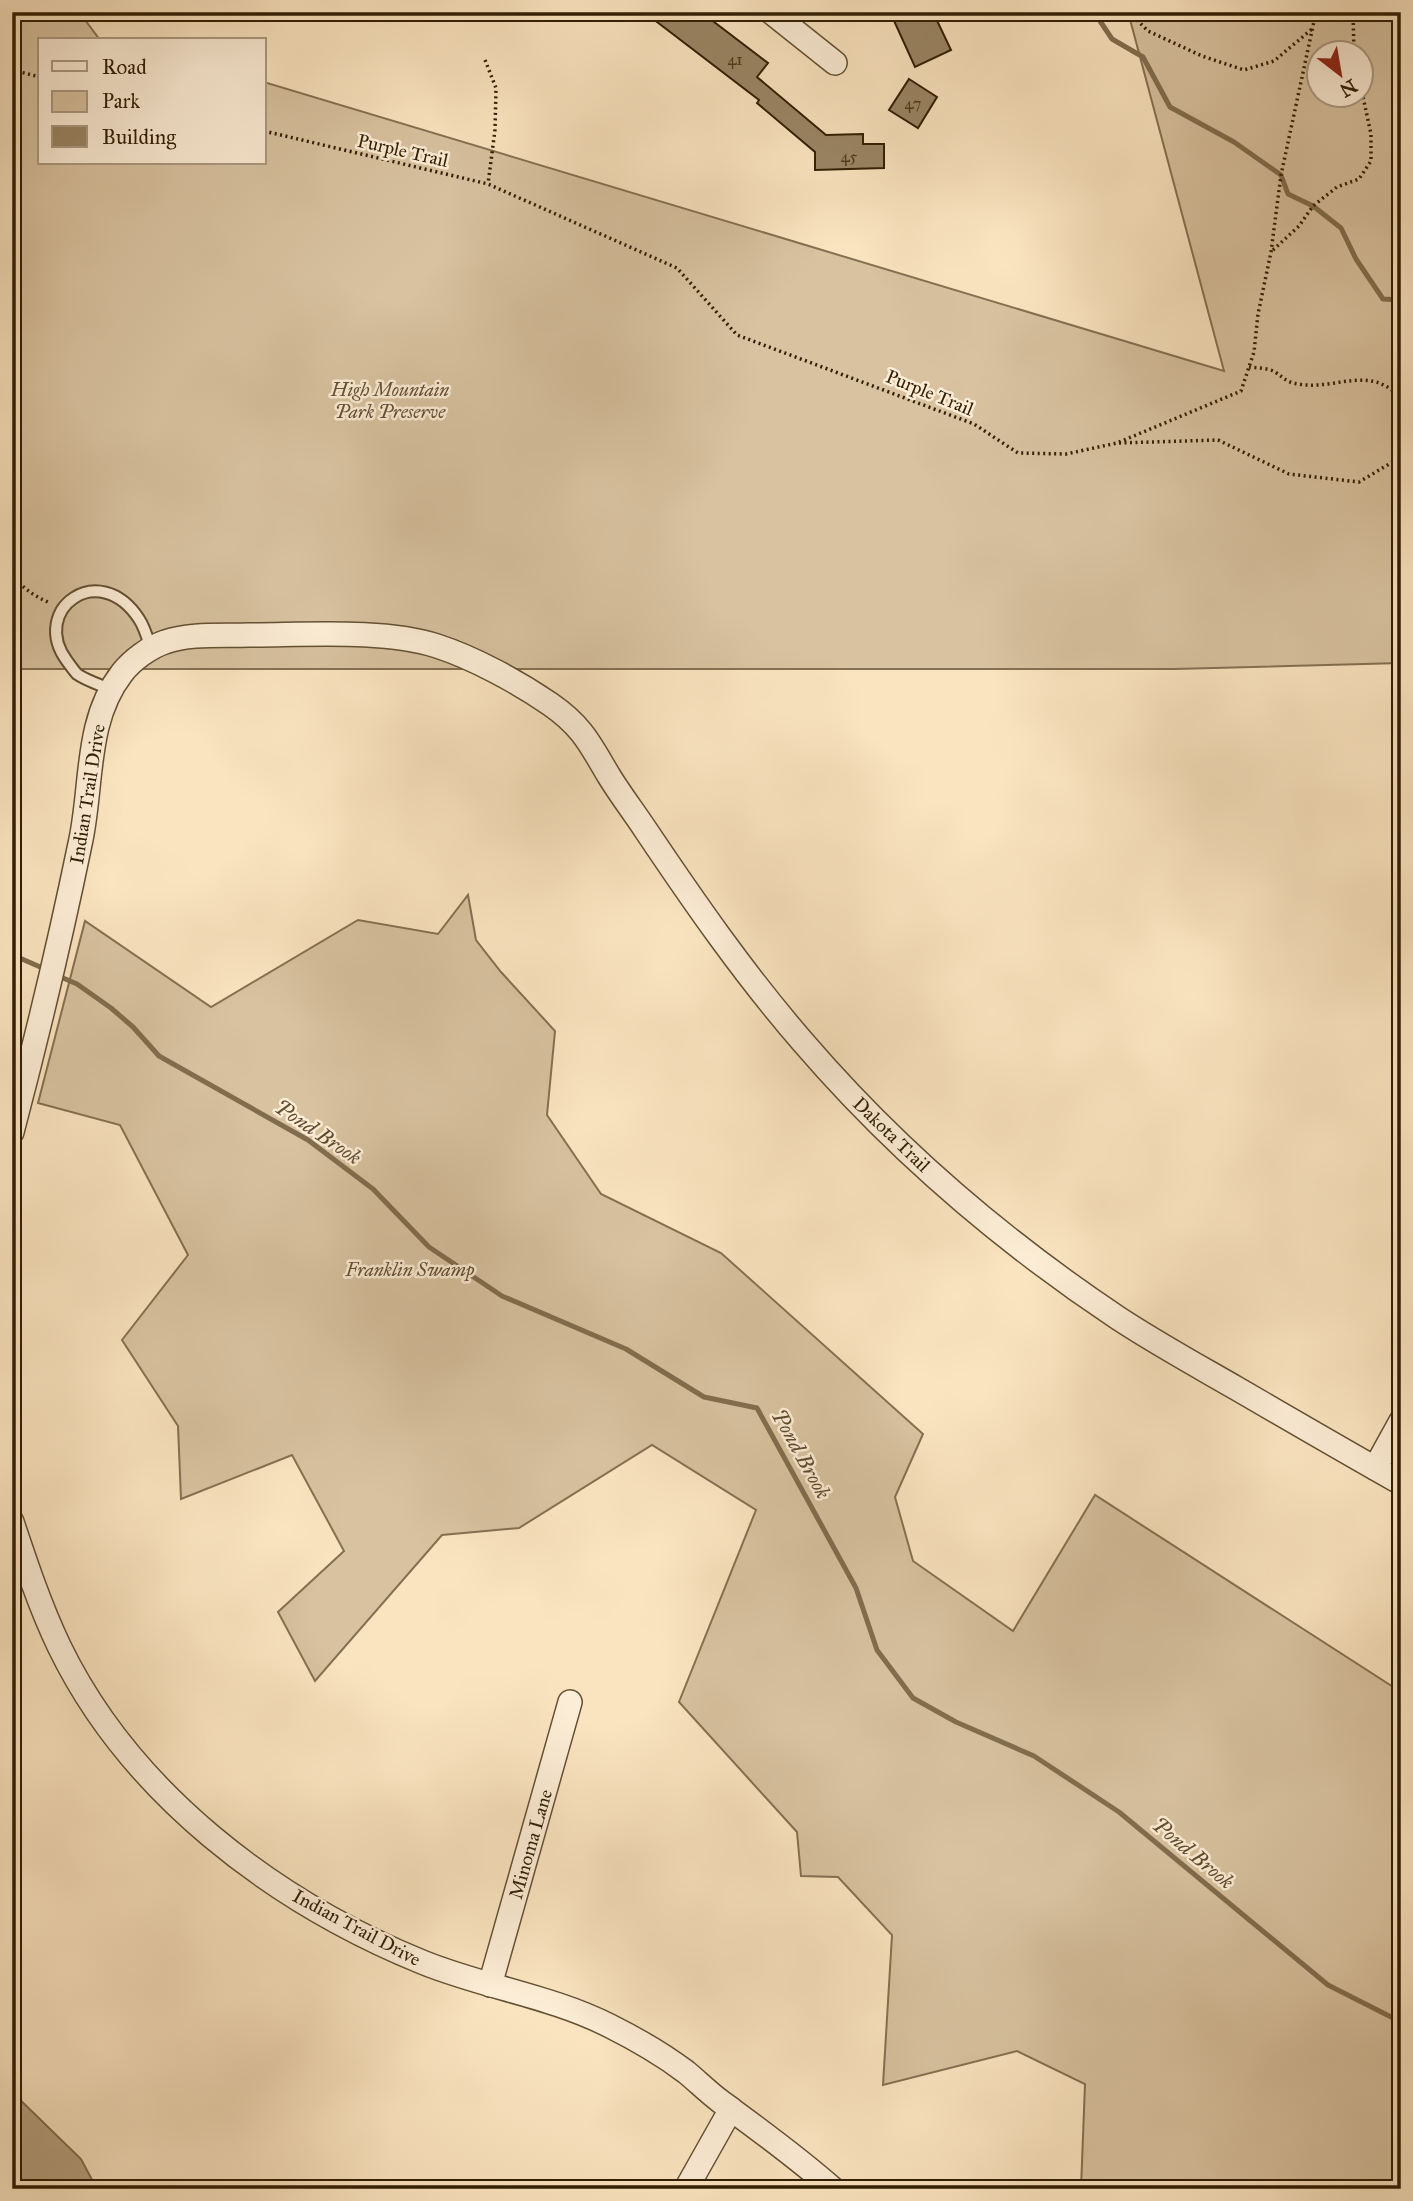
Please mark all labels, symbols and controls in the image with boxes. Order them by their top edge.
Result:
legend [38,38,266,164]
north arrow [1304,38,1374,108]
house number: 41 [727,50,743,69]
text: Road [102,54,147,80]
text: N [1336,74,1361,102]
text: Park [102,88,140,114]
house number: 47 [905,94,921,113]
text: Building [102,124,176,150]
street label: Purple Trail [355,129,451,172]
house number: 45 [841,147,858,166]
street label: Purple Trail [883,364,978,421]
park label: High Mountain Park Preserve [330,378,449,423]
street label: Indian Trail Drive [65,722,110,866]
street label: Dakota Trail [848,1092,936,1177]
water label: Pond Brook [270,1094,367,1171]
park label: Franklin Swamp [345,1258,475,1282]
water label: Pond Brook [766,1405,837,1504]
street label: Minoma Lane [504,1787,557,1902]
water label: Pond Brook [1147,1811,1240,1895]
street label: Indian Trail Drive [289,1884,425,1971]

